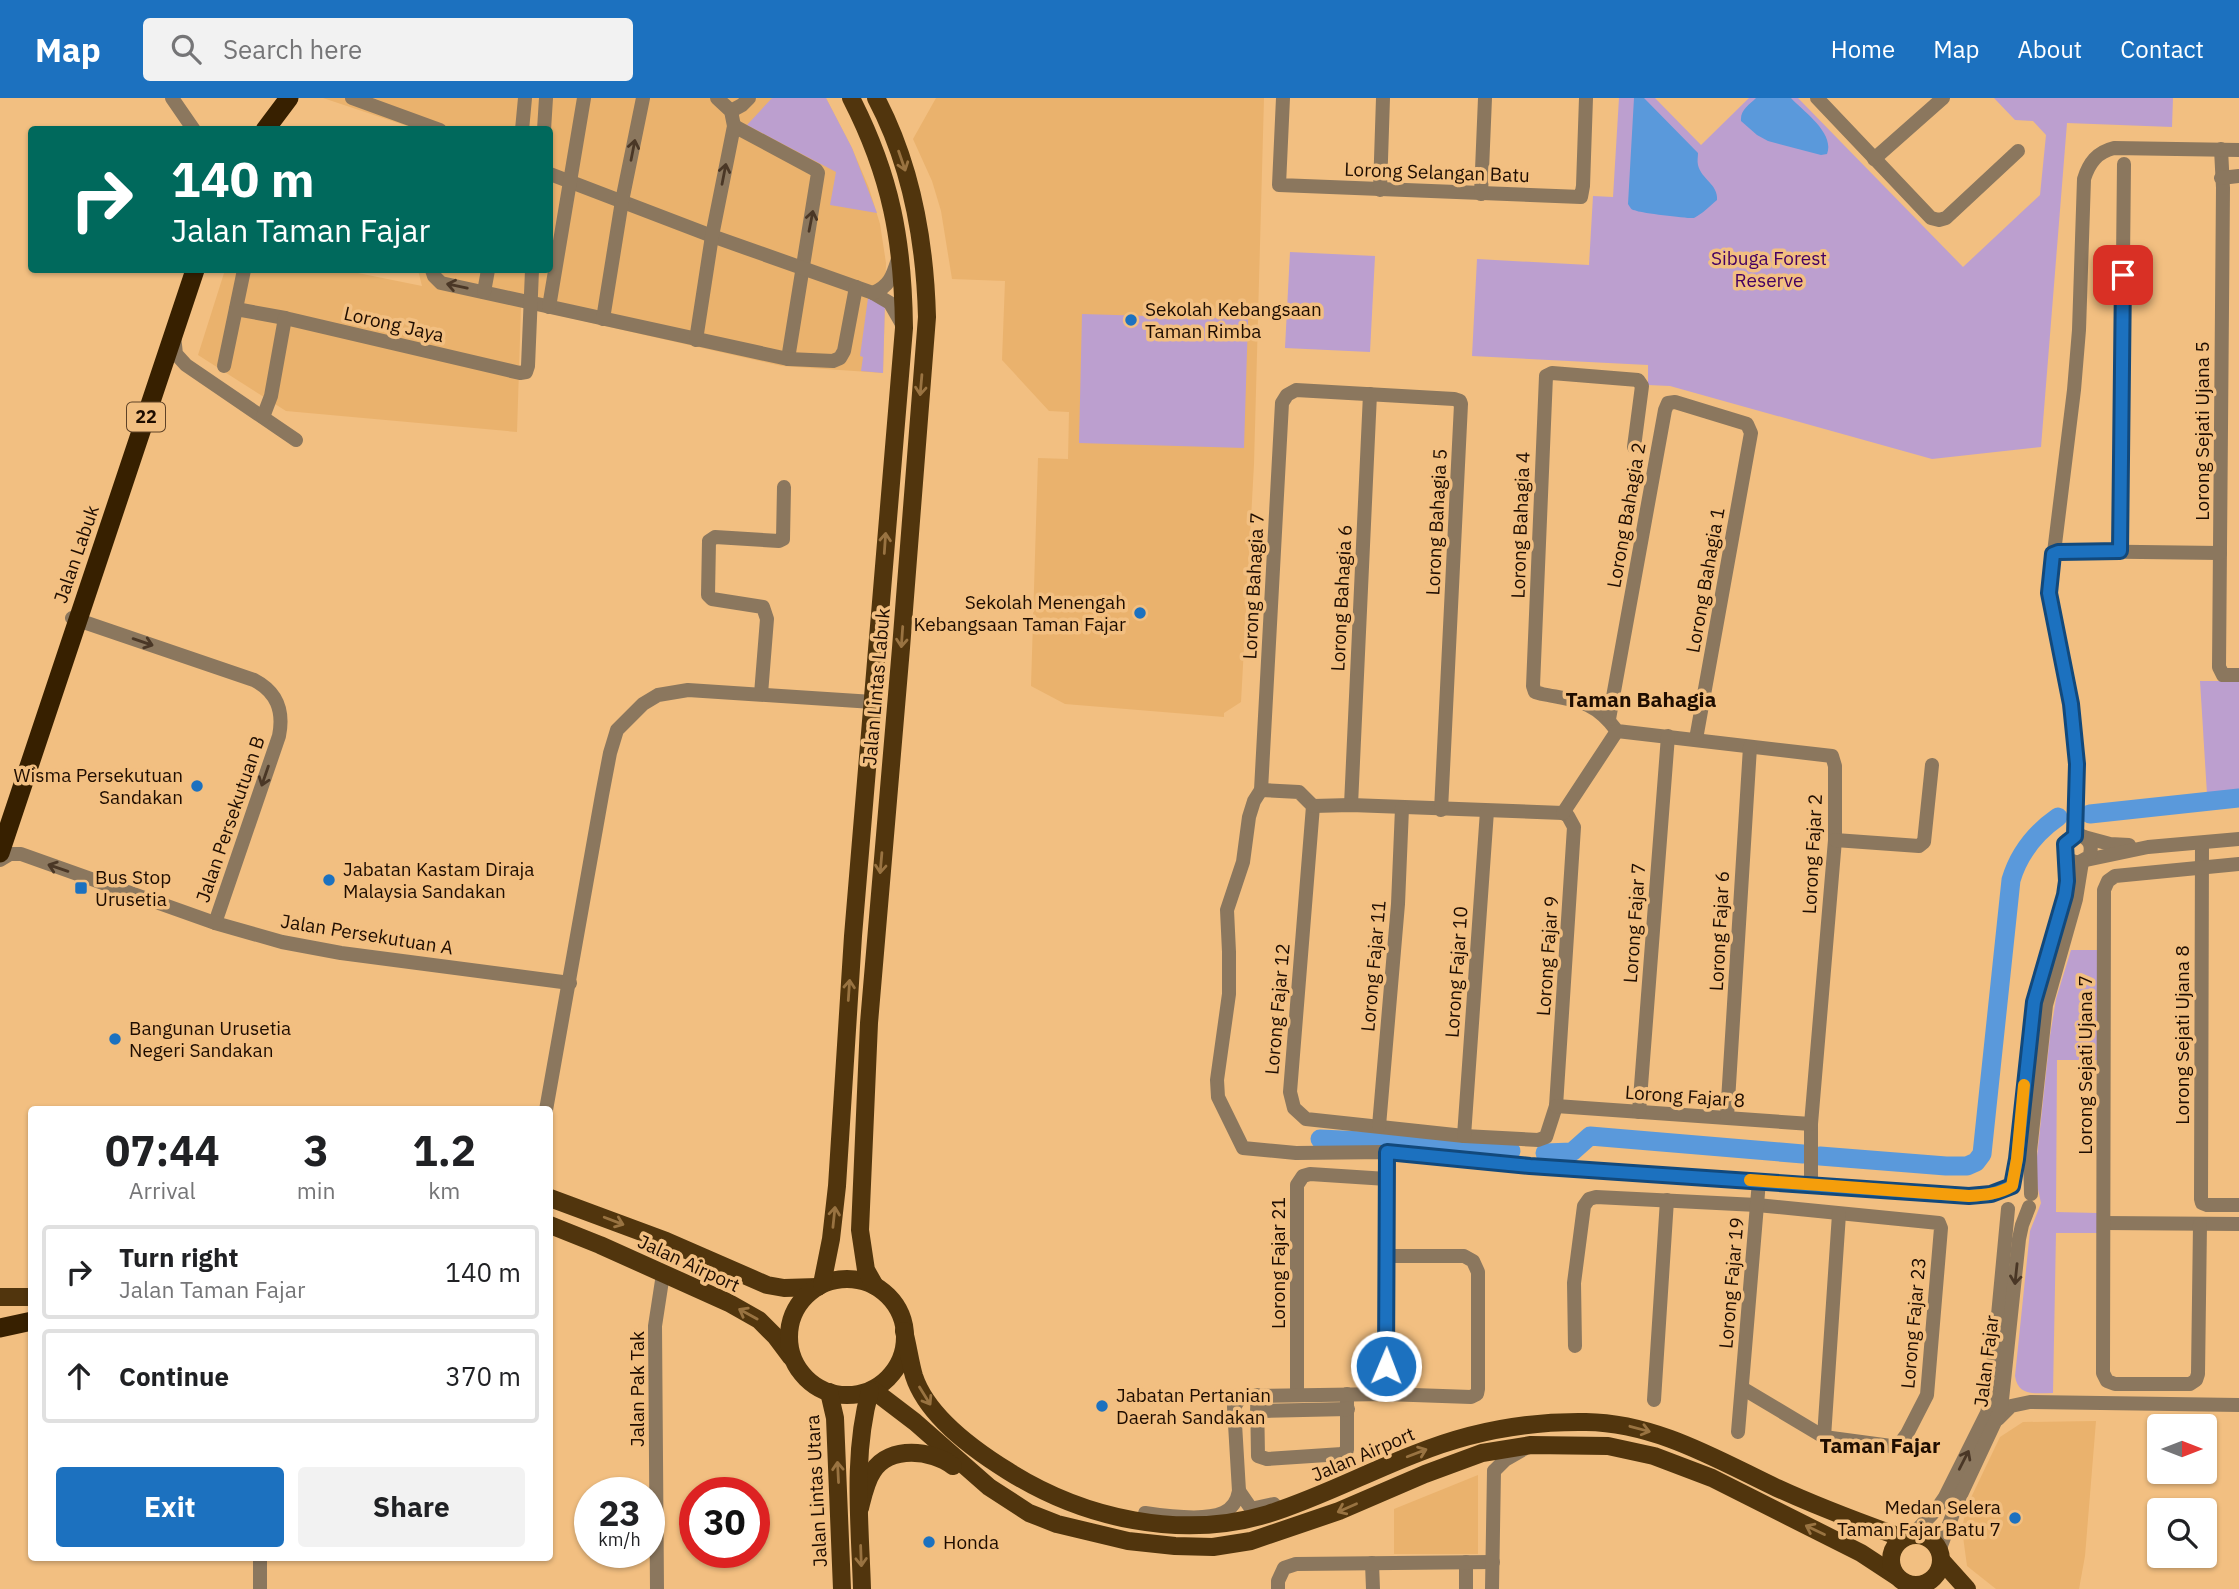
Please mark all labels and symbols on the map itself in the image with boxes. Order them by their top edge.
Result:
one-way arrow [626,139,640,162]
one-way arrow [897,149,909,171]
street label: Lorong Selangan Batu [1344,157,1530,187]
one-way arrow [718,163,732,186]
one-way arrow [805,210,818,233]
pin [2093,245,2153,305]
park label: Sibuga Forest Reserve [1711,246,1827,292]
one-way arrow [446,279,469,293]
place label: Sekolah Kebangsaan Taman Rimba [1145,297,1322,343]
street label: Lorong Jaya [342,301,446,347]
marker: Sekolah Kebangsaan Taman Rimba [1123,312,1139,328]
street label: Lorong Sejati Ujana 5 [2190,341,2214,521]
one-way arrow [914,374,927,396]
road number: 22 [127,402,165,432]
street label: Lorong Bahagia 2 [1601,440,1651,590]
street label: Lorong Bahagia 5 [1420,448,1452,596]
street label: Lorong Bahagia 4 [1505,451,1535,599]
street label: Jalan Labuk [48,502,104,606]
street label: Lorong Bahagia 1 [1680,505,1730,655]
street label: Lorong Bahagia 7 [1237,512,1269,660]
street label: Lorong Bahagia 6 [1325,524,1357,672]
one-way arrow [879,533,892,555]
place label: Sekolah Menengah Kebangsaan Taman Fajar [914,590,1126,636]
marker: Sekolah Menengah Kebangsaan Taman Fajar [1132,605,1148,621]
street label: Jalan Lintas Labuk [857,607,895,767]
one-way arrow [895,625,908,647]
one-way arrow [131,637,153,649]
district label: Taman Bahagia [1566,685,1717,713]
street label: Jalan Persekutuan B [190,733,270,905]
place label: Wisma Persekutuan Sandakan [14,763,183,809]
one-way arrow [258,764,270,786]
marker: Wisma Persekutuan Sandakan [189,778,205,794]
street label: Lorong Fajar 2 [1797,793,1827,915]
one-way arrow [874,851,887,874]
place label: Jabatan Kastam Diraja Malaysia Sandakan [343,857,534,903]
one-way arrow [47,860,69,873]
street label: Lorong Fajar 7 [1618,862,1650,984]
place label: Bus Stop Urusetia [95,865,171,911]
street label: Lorong Fajar 6 [1704,870,1734,992]
marker: Jabatan Kastam Diraja Malaysia Sandakan [321,872,337,888]
marker: Bus Stop Urusetia [73,880,89,896]
street label: Lorong Fajar 9 [1531,895,1563,1017]
street label: Lorong Fajar 11 [1355,899,1391,1033]
street label: Lorong Fajar 10 [1439,905,1473,1039]
street label: Jalan Persekutuan A [279,909,455,959]
street label: Lorong Fajar 12 [1259,942,1295,1076]
street label: Lorong Sejati Ujana 8 [2170,945,2194,1125]
street label: Lorong Sejati Ujana 7 [2073,975,2097,1155]
one-way arrow [843,979,856,1002]
place label: Bangunan Urusetia Negeri Sandakan [129,1016,291,1062]
marker: Bangunan Urusetia Negeri Sandakan [107,1031,123,1047]
street label: Lorong Fajar 8 [1624,1080,1746,1112]
street label: Lorong Fajar 21 [1266,1197,1290,1329]
one-way arrow [827,1206,840,1229]
one-way arrow [602,1215,624,1228]
street label: Lorong Fajar 19 [1713,1216,1749,1350]
street label: Jalan Airport [634,1229,744,1297]
street label: Lorong Fajar 23 [1895,1256,1931,1390]
one-way arrow [2009,1262,2022,1285]
one-way arrow [739,1307,759,1321]
street label: Jalan Fajar [1968,1314,2004,1408]
position arrow [1349,1329,1423,1403]
street label: Jalan Pak Tak [625,1331,649,1447]
place label: Jabatan Pertanian Daerah Sandakan [1116,1383,1271,1429]
one-way arrow [919,1385,933,1405]
marker: Jabatan Pertanian Daerah Sandakan [1094,1398,1110,1414]
street label: Jalan Lintas Utara [800,1414,832,1568]
north arrow [2147,1414,2217,1484]
street label: Jalan Airport [1308,1422,1418,1486]
one-way arrow [1629,1424,1651,1437]
district label: Taman Fajar [1820,1431,1941,1459]
one-way arrow [1406,1446,1428,1458]
one-way arrow [1958,1450,1972,1471]
one-way arrow [832,1461,845,1484]
speed limit sign: 30 [679,1477,770,1568]
place label: Medan Selera Taman Fajar Batu 7 [1837,1495,2001,1541]
one-way arrow [1337,1502,1358,1515]
marker: Medan Selera Taman Fajar Batu 7 [2007,1510,2023,1526]
one-way arrow [1805,1523,1826,1537]
place label: Honda [943,1530,999,1554]
marker: Honda [921,1534,937,1550]
one-way arrow [854,1545,868,1568]

